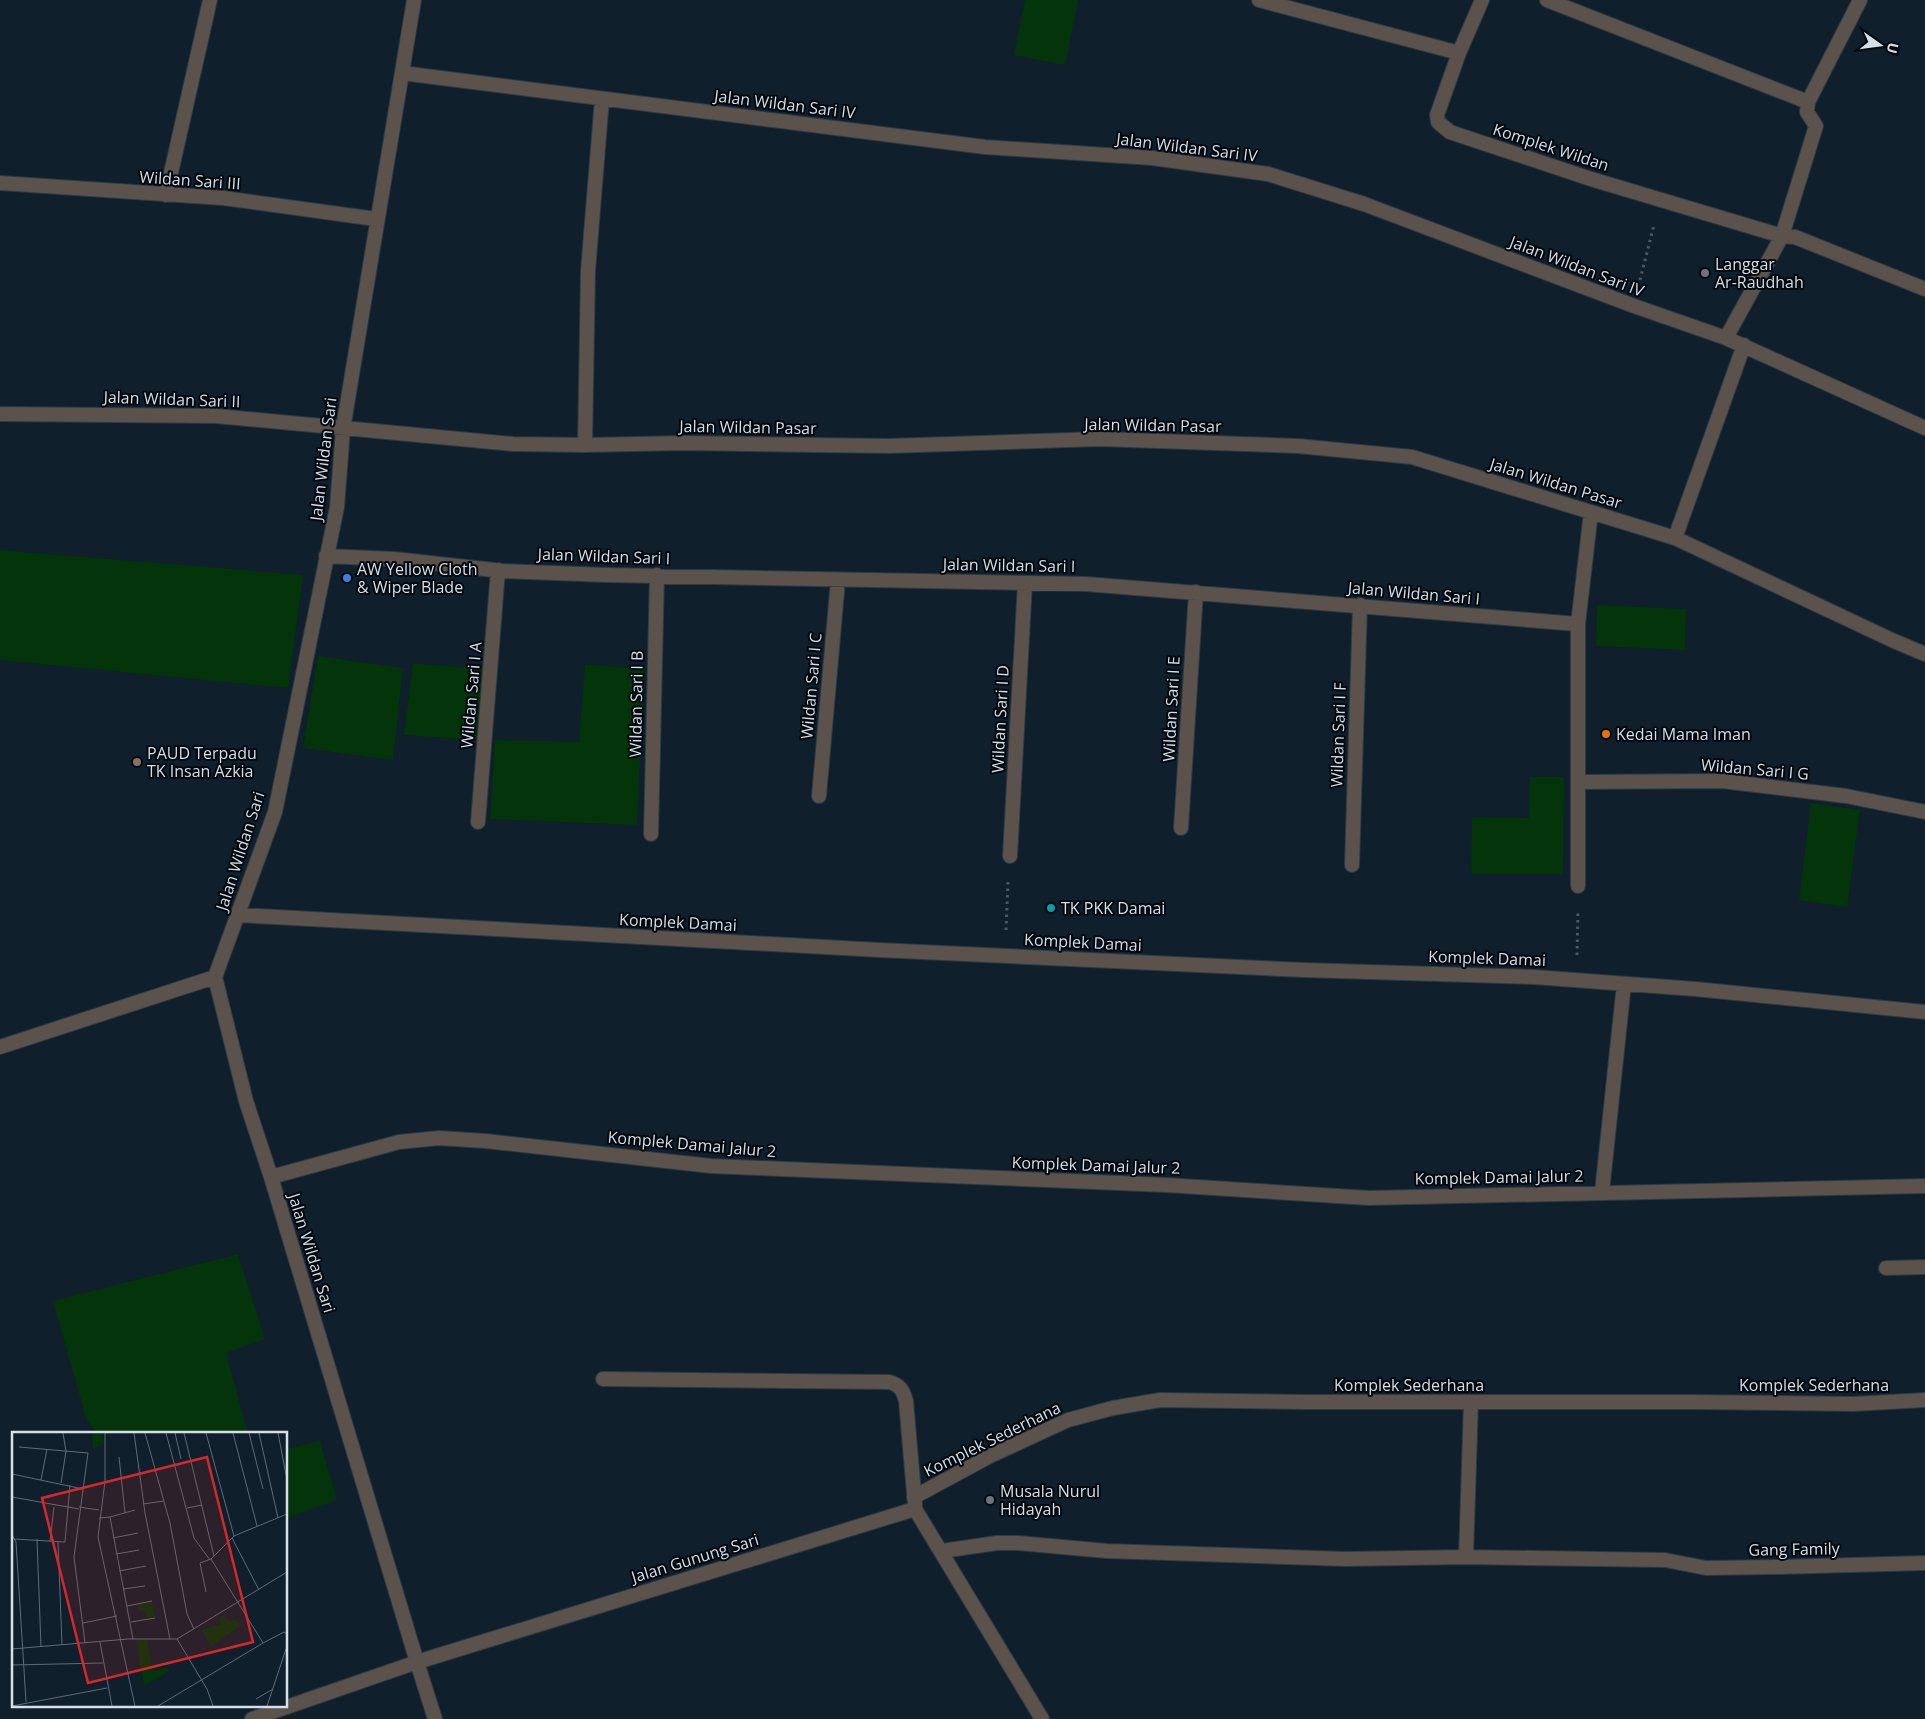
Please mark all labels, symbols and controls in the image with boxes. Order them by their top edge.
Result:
north arrow [1855,20,1905,70]
text: U [1883,41,1904,56]
street label: Jalan Wildan Sari IV [711,84,857,124]
street label: Komplek Wildan [1490,118,1612,176]
street label: Jalan Wildan Sari IV [1113,127,1259,167]
street label: Wildan Sari III [139,165,241,195]
street label: Jalan Wildan Sari IV [1505,230,1648,302]
place label: Langgar Ar-Raudhah [1715,253,1804,293]
marker: Langgar Ar-Raudhah [1699,267,1711,279]
street label: Jalan Wildan Sari II [101,386,241,412]
street label: Jalan Wildan Sari [304,396,341,524]
street label: Jalan Wildan Pasar [1082,413,1222,437]
street label: Jalan Wildan Pasar [677,415,817,439]
street label: Jalan Wildan Pasar [1485,452,1625,514]
street label: Jalan Wildan Sari I [535,543,671,569]
street label: Jalan Wildan Sari I [941,553,1075,577]
place label: AW Yellow Cloth & Wiper Blade [357,558,478,598]
marker: AW Yellow Cloth & Wiper Blade [341,572,353,584]
street label: Jalan Wildan Sari I [1345,576,1481,610]
street label: Wildan Sari I C [795,632,827,740]
street label: Wildan Sari I A [455,640,487,749]
street label: Wildan Sari I B [624,650,648,758]
street label: Wildan Sari I E [1157,656,1185,762]
street label: Wildan Sari I D [986,664,1014,774]
street label: Wildan Sari I F [1325,682,1351,788]
place label: Kedai Mama Iman [1616,723,1751,745]
marker: Kedai Mama Iman [1600,728,1612,740]
place label: PAUD Terpadu TK Insan Azkia [147,742,257,782]
street label: Wildan Sari I G [1700,753,1810,785]
marker: PAUD Terpadu TK Insan Azkia [131,756,143,768]
street label: Jalan Wildan Sari [210,789,270,915]
place label: TK PKK Damai [1061,897,1165,919]
marker: TK PKK Damai [1045,902,1057,914]
street label: Komplek Damai [619,908,737,936]
street label: Komplek Damai [1024,928,1142,956]
street label: Komplek Damai [1428,945,1546,971]
street label: Komplek Damai Jalur 2 [607,1126,777,1162]
street label: Komplek Damai Jalur 2 [1011,1151,1181,1179]
street label: Komplek Damai Jalur 2 [1414,1165,1584,1189]
street label: Jalan Wildan Sari [283,1189,341,1315]
street label: Komplek Sederhana [1334,1374,1484,1396]
street label: Komplek Sederhana [1739,1374,1889,1396]
street label: Komplek Sederhana [920,1396,1064,1482]
inset map [12,1432,288,1706]
place label: Musala Nurul Hidayah [1000,1480,1100,1520]
marker: Musala Nurul Hidayah [984,1494,996,1506]
street label: Jalan Gunung Sari [627,1528,761,1588]
street label: Gang Family [1748,1537,1841,1561]

